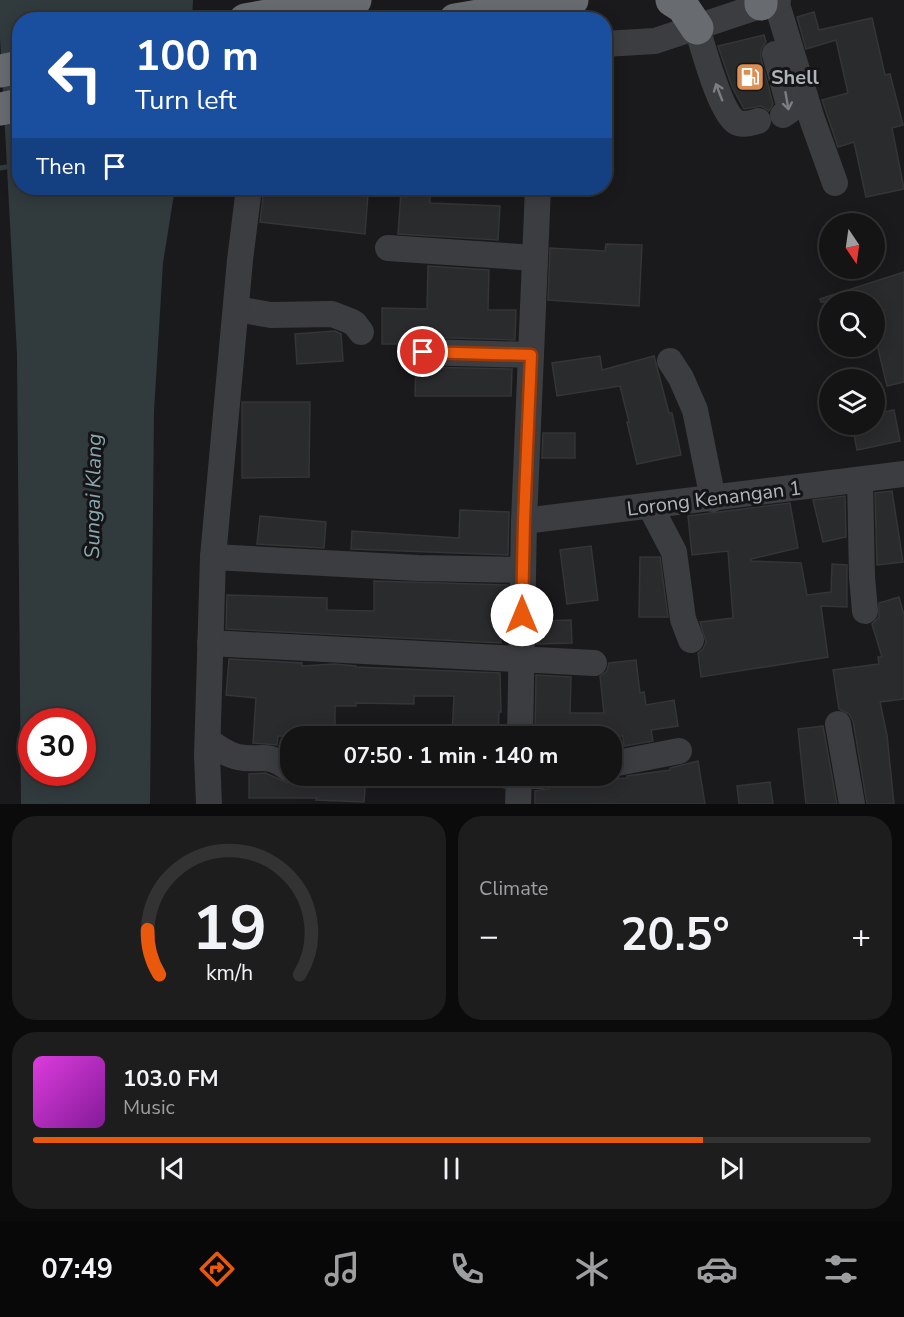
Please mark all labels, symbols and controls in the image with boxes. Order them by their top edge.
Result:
text: 100 m [135,28,259,85]
icon: left [36,36,114,114]
fuel station icon: Shell [734,61,766,93]
place label: Shell [771,64,820,91]
text: Turn left [135,82,236,119]
one-way arrow [712,83,723,102]
one-way arrow [782,91,793,110]
icon: arrive [98,150,131,183]
text: Then [36,152,86,182]
north arrow [819,213,885,279]
map controls [819,213,885,435]
button: search [819,291,885,357]
pin [397,326,448,377]
icon: arrive [406,335,439,368]
button: layers [819,369,885,435]
water label: Sungai Klang [78,433,108,559]
street label: Lorong Kenangan 1 [625,474,803,523]
position arrow [490,583,554,647]
speed limit sign: 30 [18,708,96,786]
text: 07:50 · 1 min · 140 m [344,741,558,771]
text: Climate [479,875,548,902]
text: 19 [192,886,266,971]
text: 20.5° [620,905,730,966]
text: − [479,914,499,959]
text: + [851,914,871,959]
text: km/h [205,958,253,988]
text: 103.0 FM [123,1064,219,1094]
text: Music [123,1094,175,1121]
icon: previous [156,1152,189,1185]
icon: pause [435,1152,468,1185]
icon: next [715,1152,748,1185]
icon: directions [196,1248,238,1290]
icon: music [321,1248,363,1290]
icon: phone [446,1248,488,1290]
icon: climate [571,1248,613,1290]
icon: car [696,1248,738,1290]
icon: filters [820,1248,862,1290]
text: 07:49 [41,1251,113,1288]

